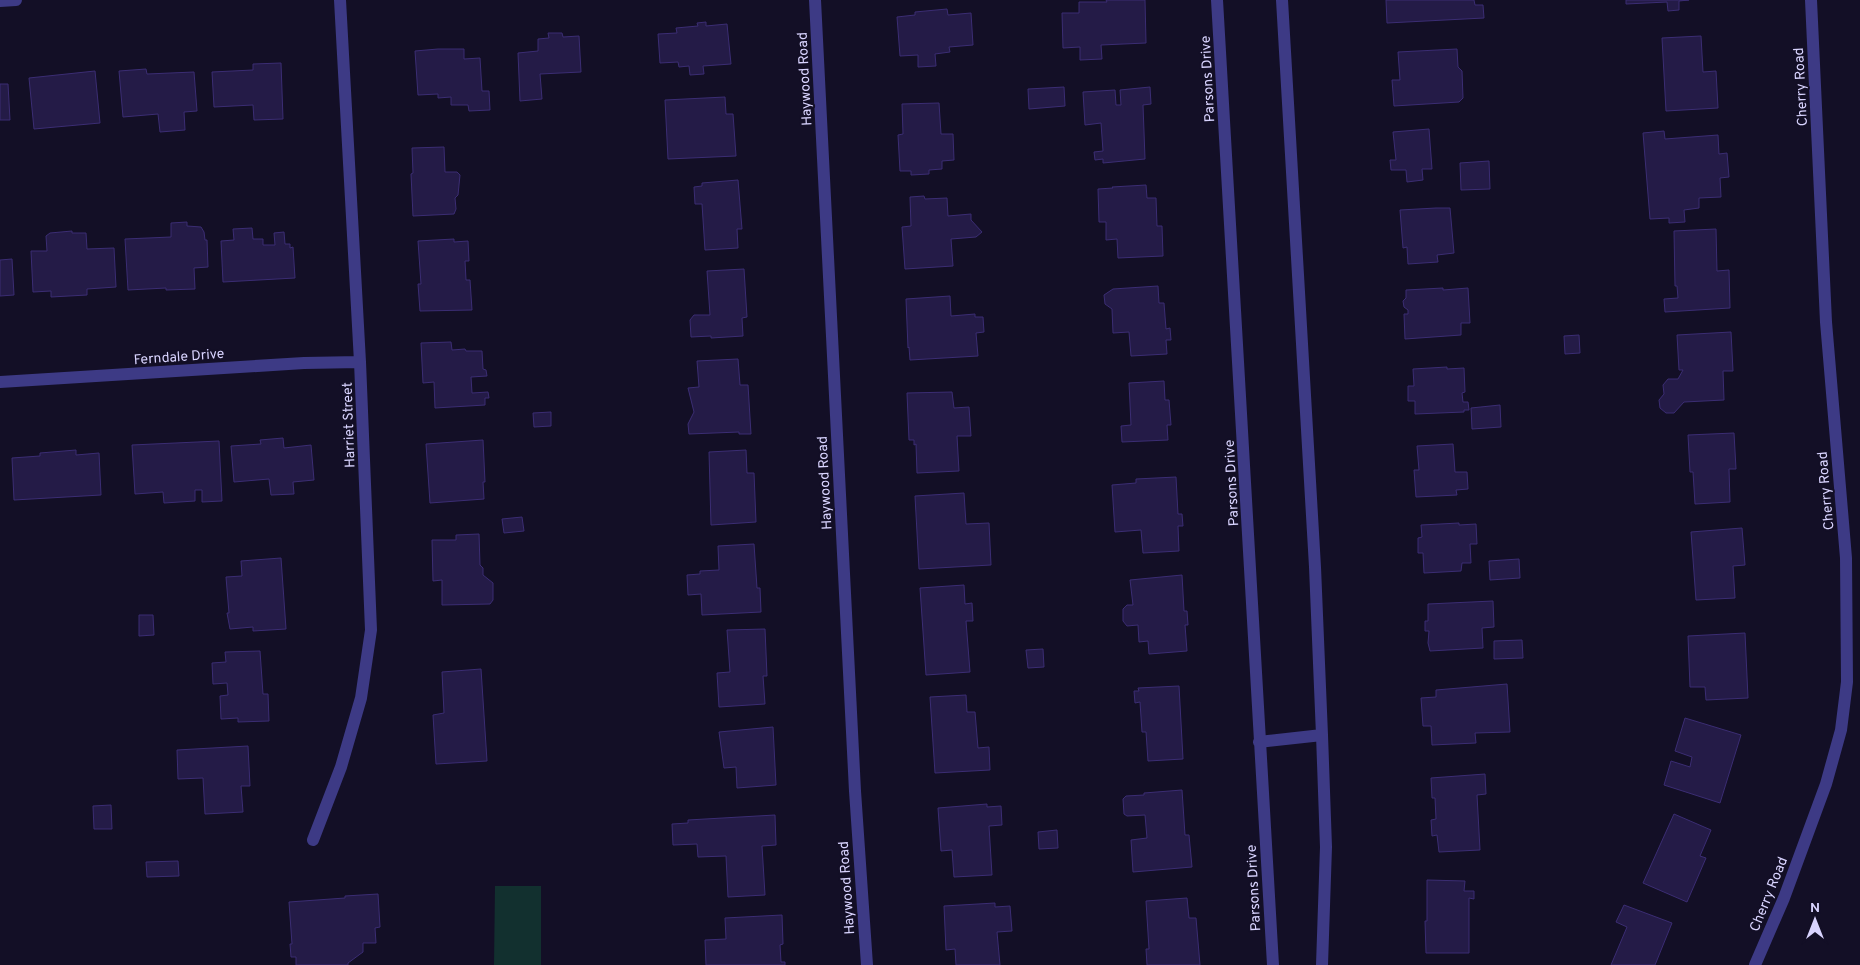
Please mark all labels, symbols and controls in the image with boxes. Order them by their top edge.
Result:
street label: Haywood Road [795,32,816,126]
street label: Parsons Drive [1198,35,1219,123]
street label: Cherry Road [1791,47,1812,127]
street label: Ferndale Drive [133,346,225,369]
street label: Harriet Street [340,382,359,468]
street label: Haywood Road [815,436,836,530]
street label: Parsons Drive [1222,439,1243,527]
street label: Cherry Road [1815,451,1838,531]
street label: Haywood Road [836,841,859,935]
street label: Parsons Drive [1244,844,1265,932]
street label: Cherry Road [1747,855,1792,934]
north arrow [1790,895,1840,945]
text: N [1810,900,1820,917]

